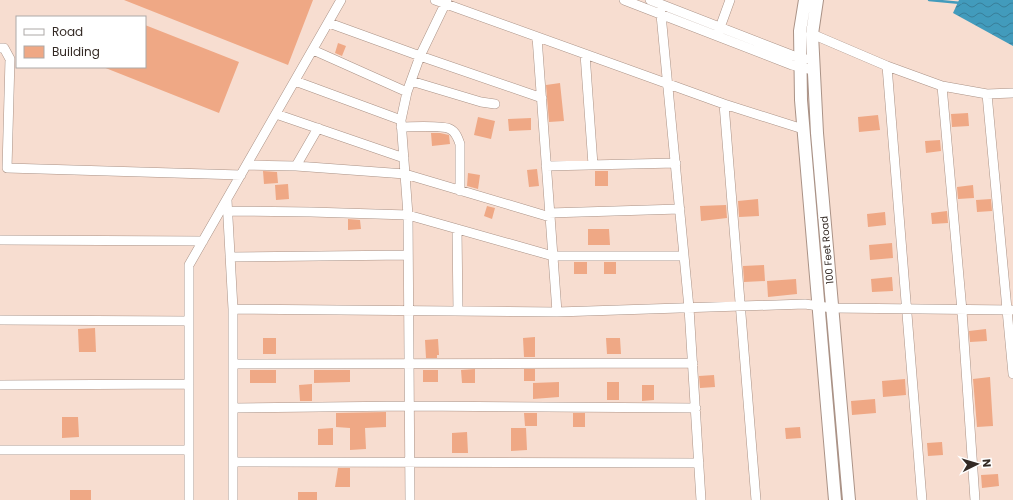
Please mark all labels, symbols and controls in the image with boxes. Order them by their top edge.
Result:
legend [16,16,146,68]
text: Road [52,23,83,40]
text: Building [52,43,100,60]
street label: 100 Feet Road [817,215,837,285]
north arrow [957,444,997,484]
text: N [979,458,995,468]

